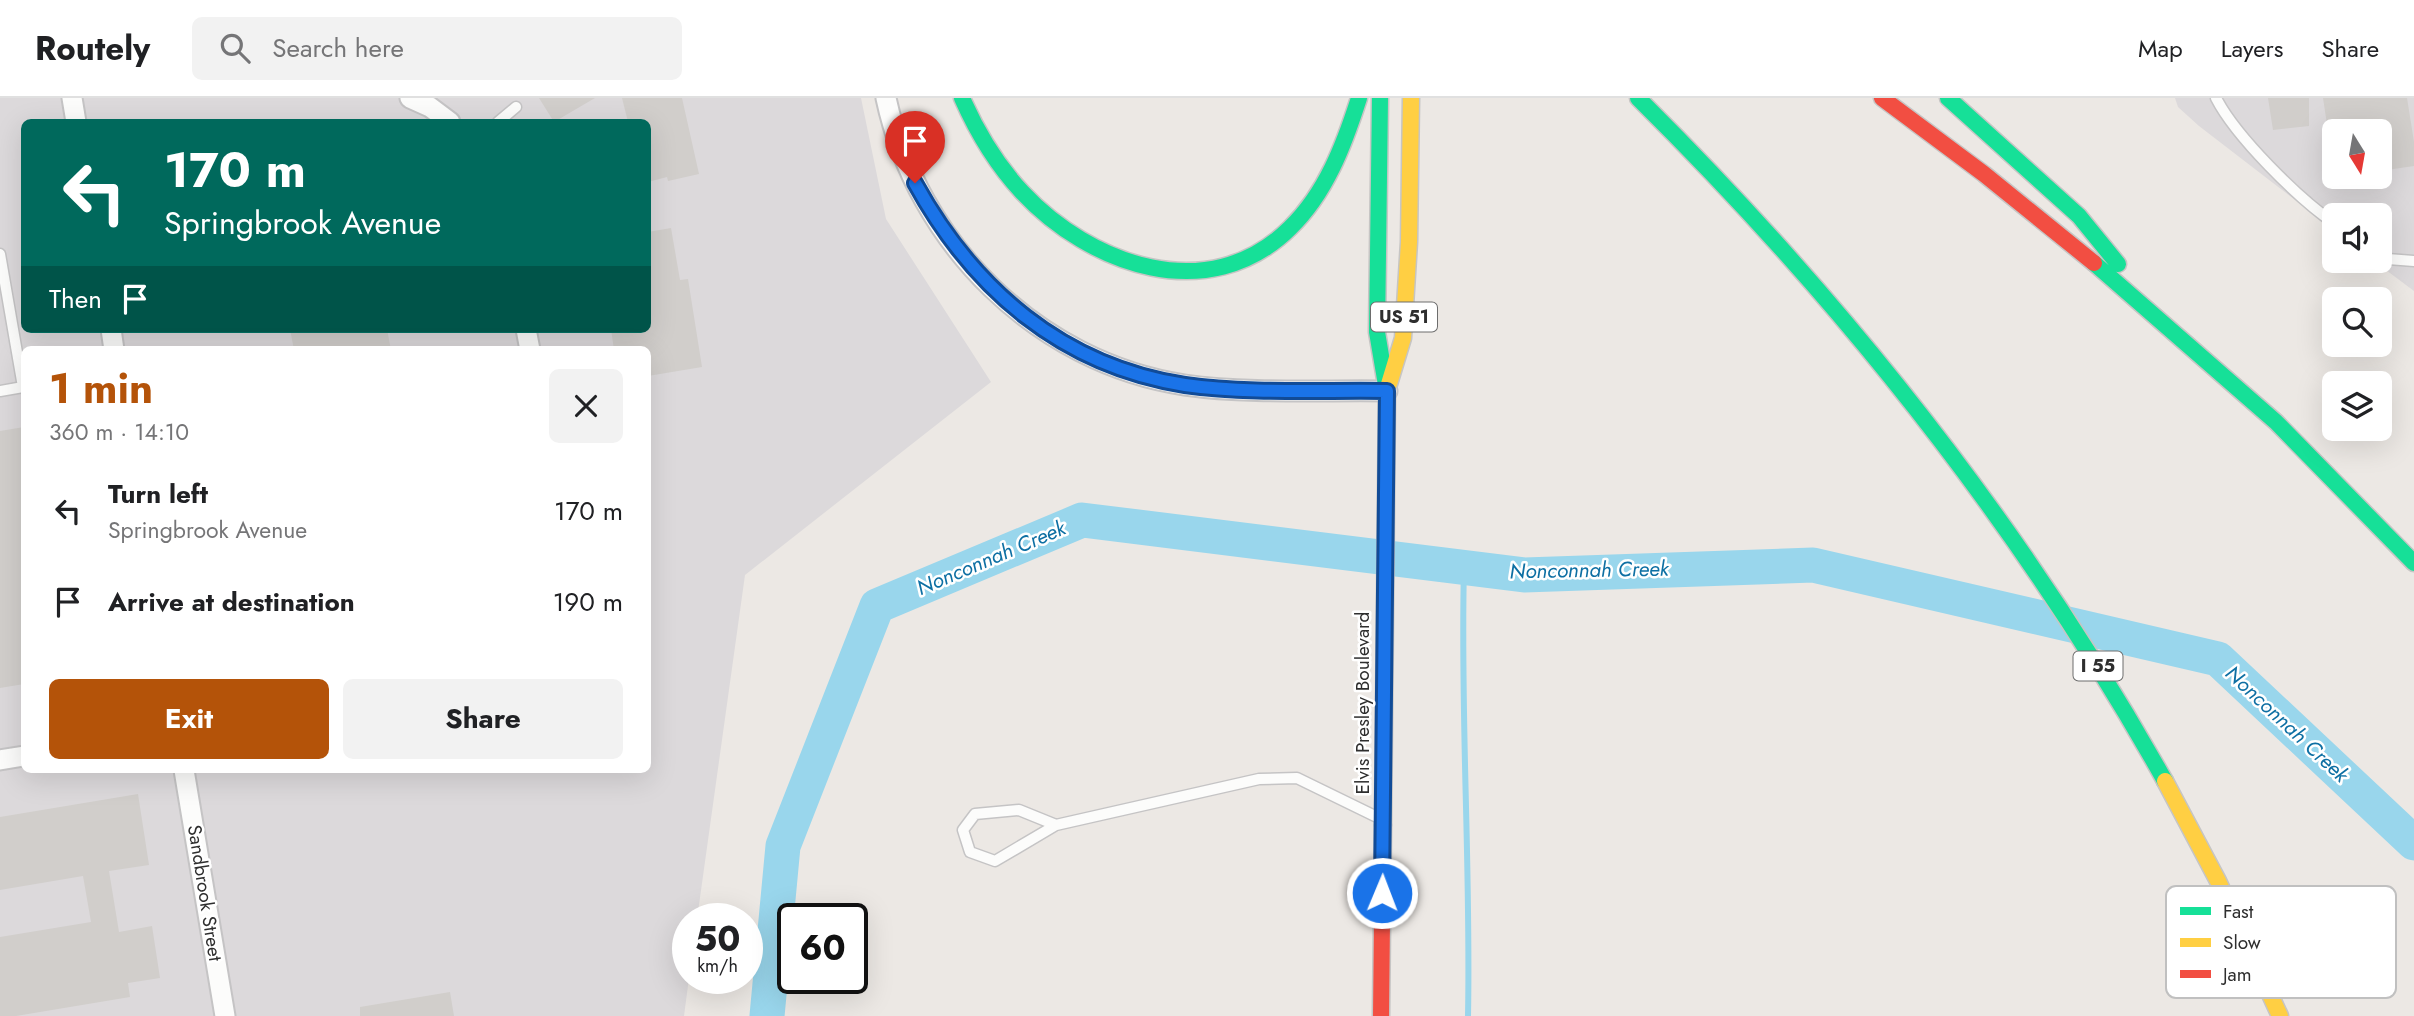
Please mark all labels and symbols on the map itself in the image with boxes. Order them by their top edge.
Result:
pin [885,111,945,183]
north arrow [2322,119,2392,189]
road number: US 51 [1371,302,1437,331]
water label: Nonconnah Creek [912,513,1071,603]
water label: Nonconnah Creek [1509,554,1670,586]
street label: Elvis Presley Boulevard [1349,612,1376,794]
road number: I 55 [2074,652,2122,680]
water label: Nonconnah Creek [2219,659,2356,790]
street label: Sandbrook Street [181,823,229,963]
position arrow [1345,856,1419,930]
legend [2166,886,2396,998]
text: Fast [2223,898,2254,925]
speed limit sign: 60 [777,903,868,994]
text: Slow [2223,929,2261,956]
text: Jam [2220,961,2252,988]

